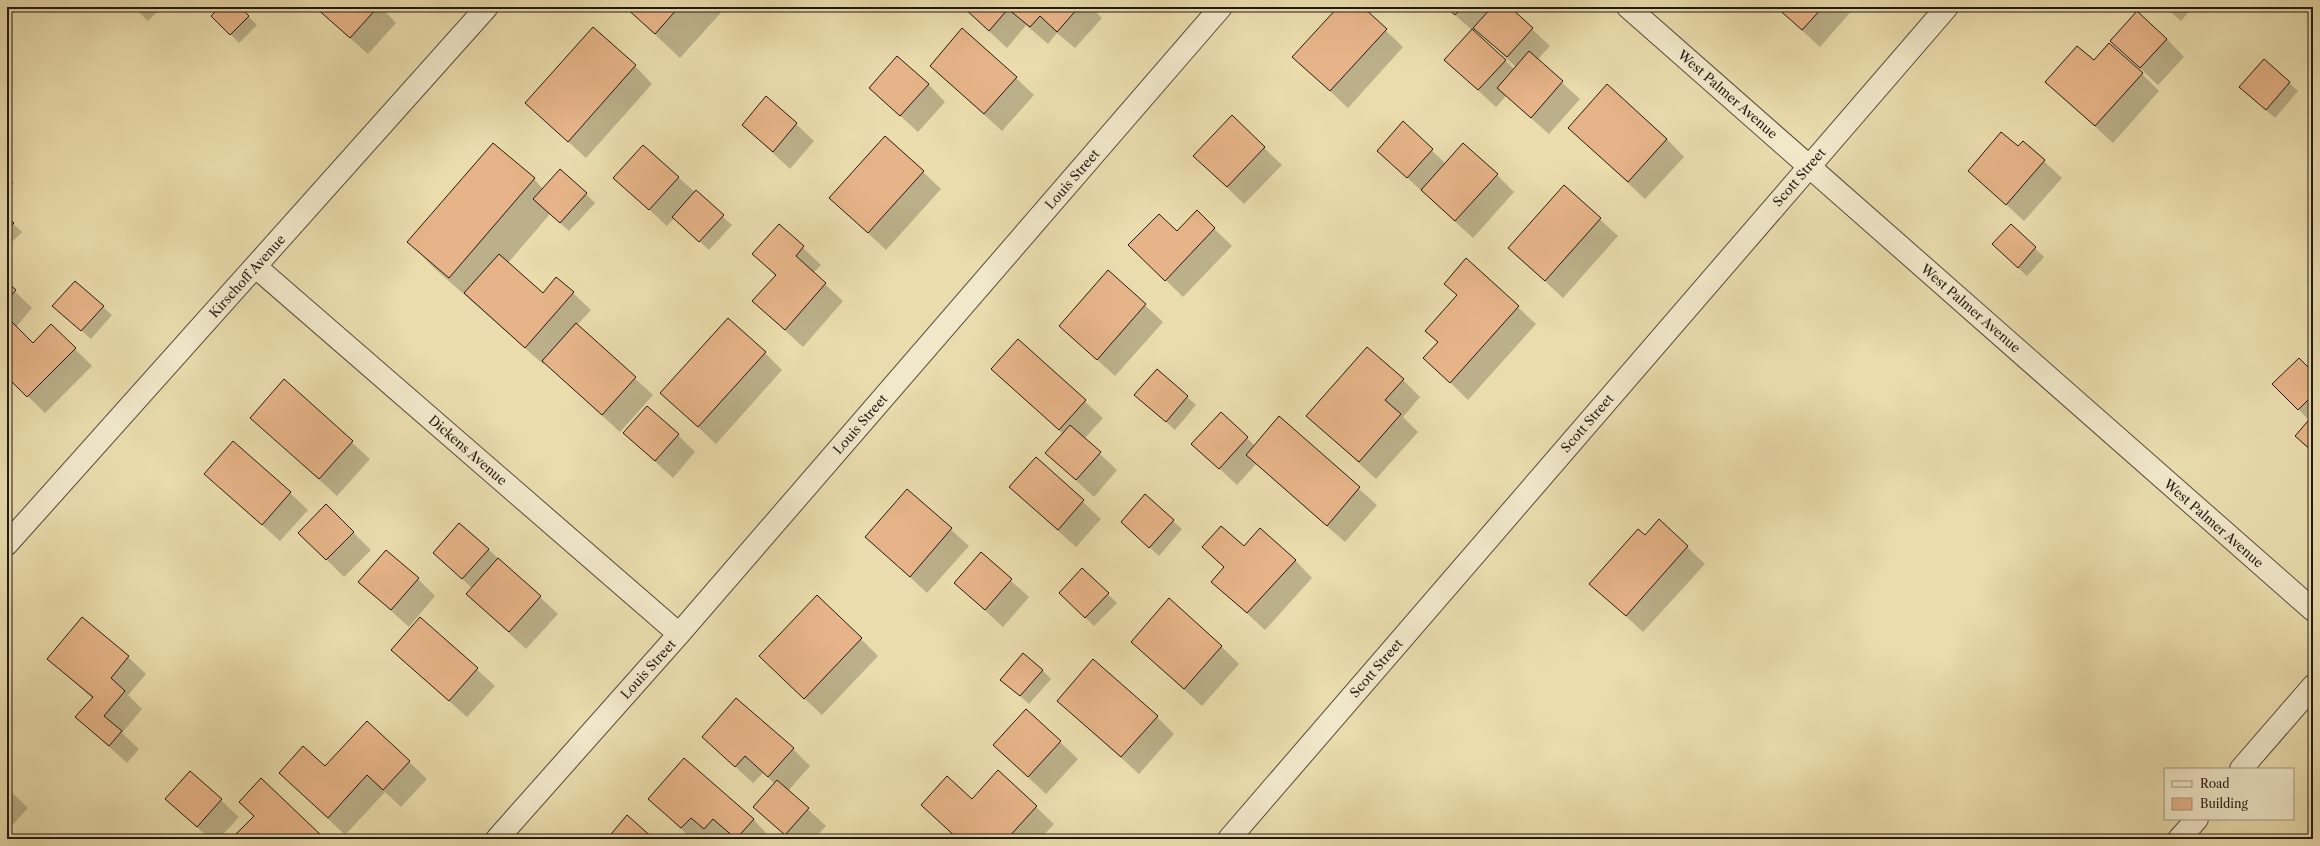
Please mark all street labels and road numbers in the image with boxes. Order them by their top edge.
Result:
street label: West Palmer Avenue [1674,46,1781,142]
street label: Scott Street [1769,144,1829,209]
street label: Louis Street [1042,145,1103,212]
street label: Kirschoff Avenue [206,231,288,321]
street label: West Palmer Avenue [1917,260,2024,356]
street label: Louis Street [830,390,891,457]
street label: Scott Street [1557,390,1617,455]
street label: Dickens Avenue [426,412,510,488]
street label: West Palmer Avenue [2160,475,2267,571]
street label: Scott Street [1346,635,1406,700]
street label: Louis Street [617,636,679,702]

